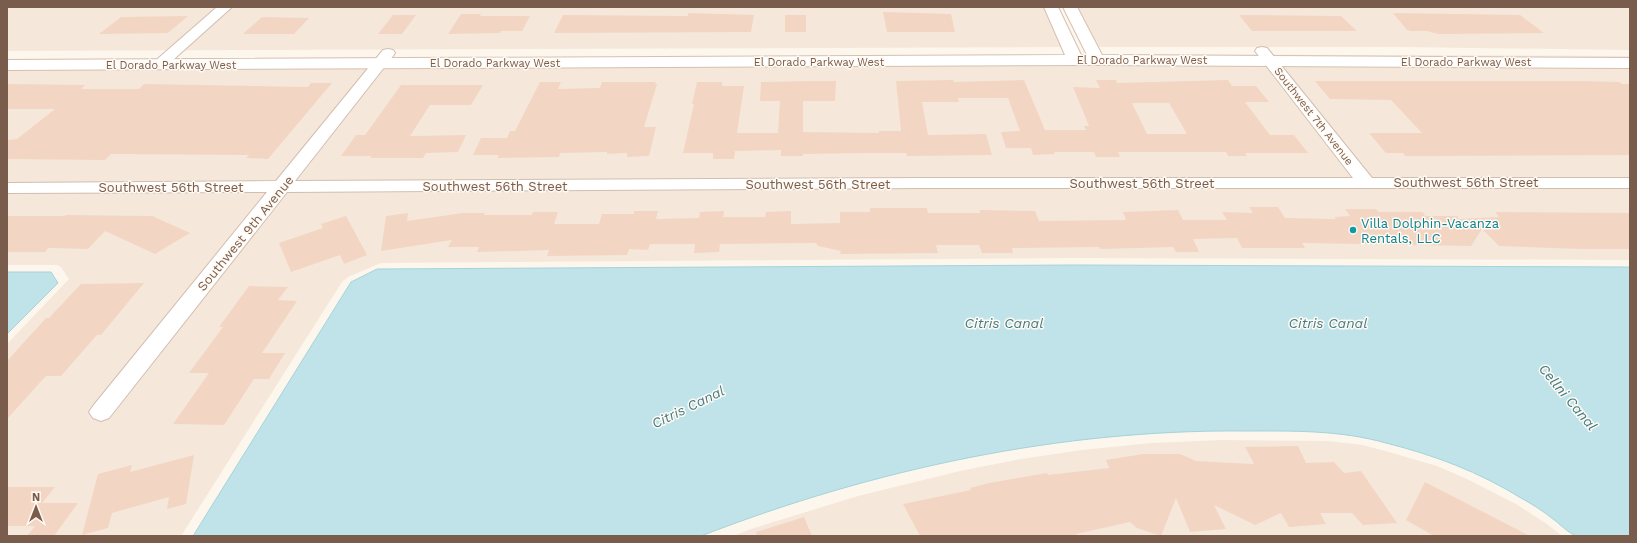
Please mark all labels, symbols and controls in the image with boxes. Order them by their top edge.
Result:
street label: El Dorado Parkway West [1077,54,1208,67]
street label: El Dorado Parkway West [754,56,885,69]
street label: El Dorado Parkway West [1401,56,1532,69]
street label: El Dorado Parkway West [430,57,561,70]
street label: El Dorado Parkway West [106,59,237,72]
street label: Southwest 7th Avenue [1271,65,1356,168]
street label: Southwest 9th Avenue [194,173,296,294]
street label: Southwest 56th Street [1394,175,1539,190]
street label: Southwest 56th Street [1070,176,1215,191]
street label: Southwest 56th Street [746,177,891,192]
street label: Southwest 56th Street [423,179,568,194]
street label: Southwest 56th Street [99,180,244,195]
place label: Villa Dolphin-Vacanza Rentals, LLC [1361,216,1500,246]
marker: Villa Dolphin-Vacanza Rentals, LLC [1348,225,1358,235]
water label: Citris Canal [965,315,1043,331]
water label: Citris Canal [1289,315,1367,331]
water label: Cellni Canal [1536,361,1600,433]
water label: Citris Canal [649,383,727,431]
north arrow [16,487,56,527]
text: N [32,491,40,504]

